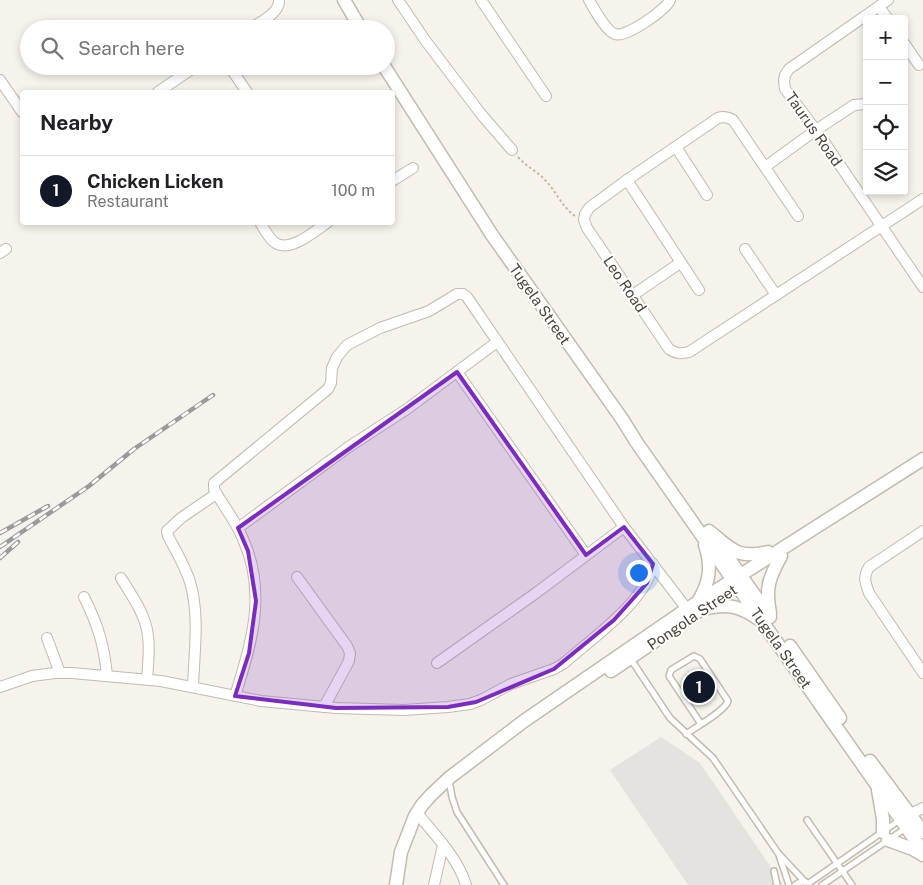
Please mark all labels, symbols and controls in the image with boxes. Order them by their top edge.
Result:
map controls [863,15,908,195]
button: + [863,15,908,60]
search box [20,20,395,75]
icon: search [38,34,66,62]
text: Search here [78,37,185,59]
button: − [863,60,908,105]
street label: Taurus Road [782,89,846,169]
button: locate [863,105,908,150]
text: Nearby [40,110,113,135]
button: layers [863,150,908,195]
text: Chicken Licken [87,170,223,192]
text: 1 [53,181,59,200]
text: 100 m [331,181,375,200]
text: Restaurant [87,192,169,211]
street label: Leo Road [600,253,650,315]
street label: Tugela Street [506,260,574,348]
your location [626,560,652,586]
street label: Pongola Street [644,581,740,653]
street label: Tugela Street [747,604,815,692]
pin: 1 [683,668,715,706]

